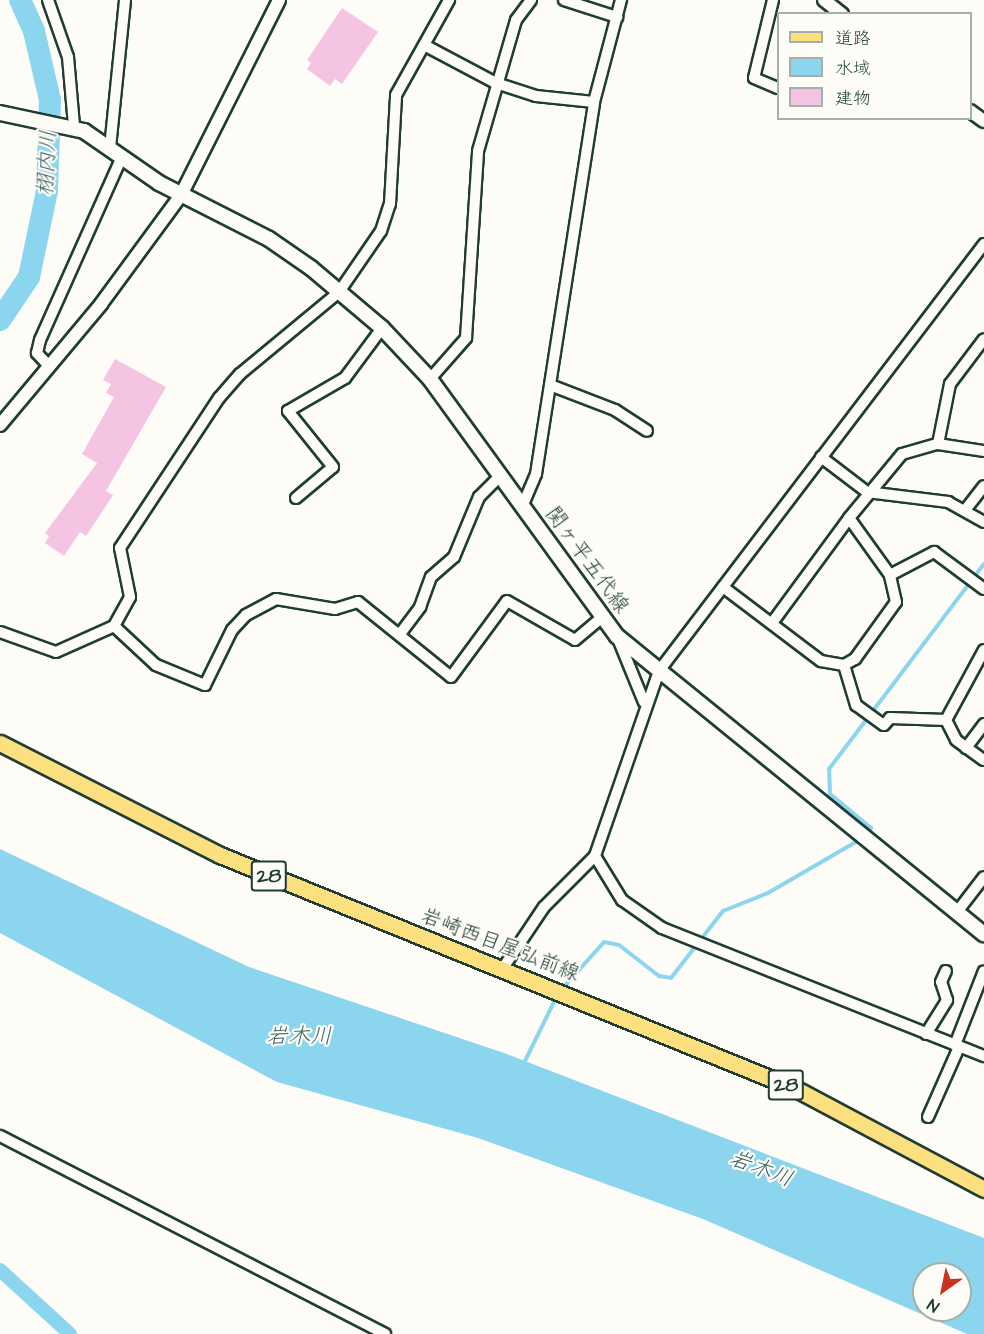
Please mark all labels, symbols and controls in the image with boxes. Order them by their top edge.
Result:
legend [777,12,972,120]
text: 道路 [835,26,871,51]
text: 水域 [835,56,871,81]
text: 建物 [835,86,871,111]
water label: 栩内川 [32,129,62,197]
street label: 関ヶ平五代線 [540,502,634,618]
road number: 28 [250,859,288,893]
street label: 岩崎西目屋弘前線 [417,903,583,987]
water label: 岩木川 [266,1024,332,1050]
road number: 28 [766,1068,806,1102]
water label: 岩木川 [725,1145,797,1193]
north arrow [912,1262,972,1322]
text: N [923,1293,943,1317]

